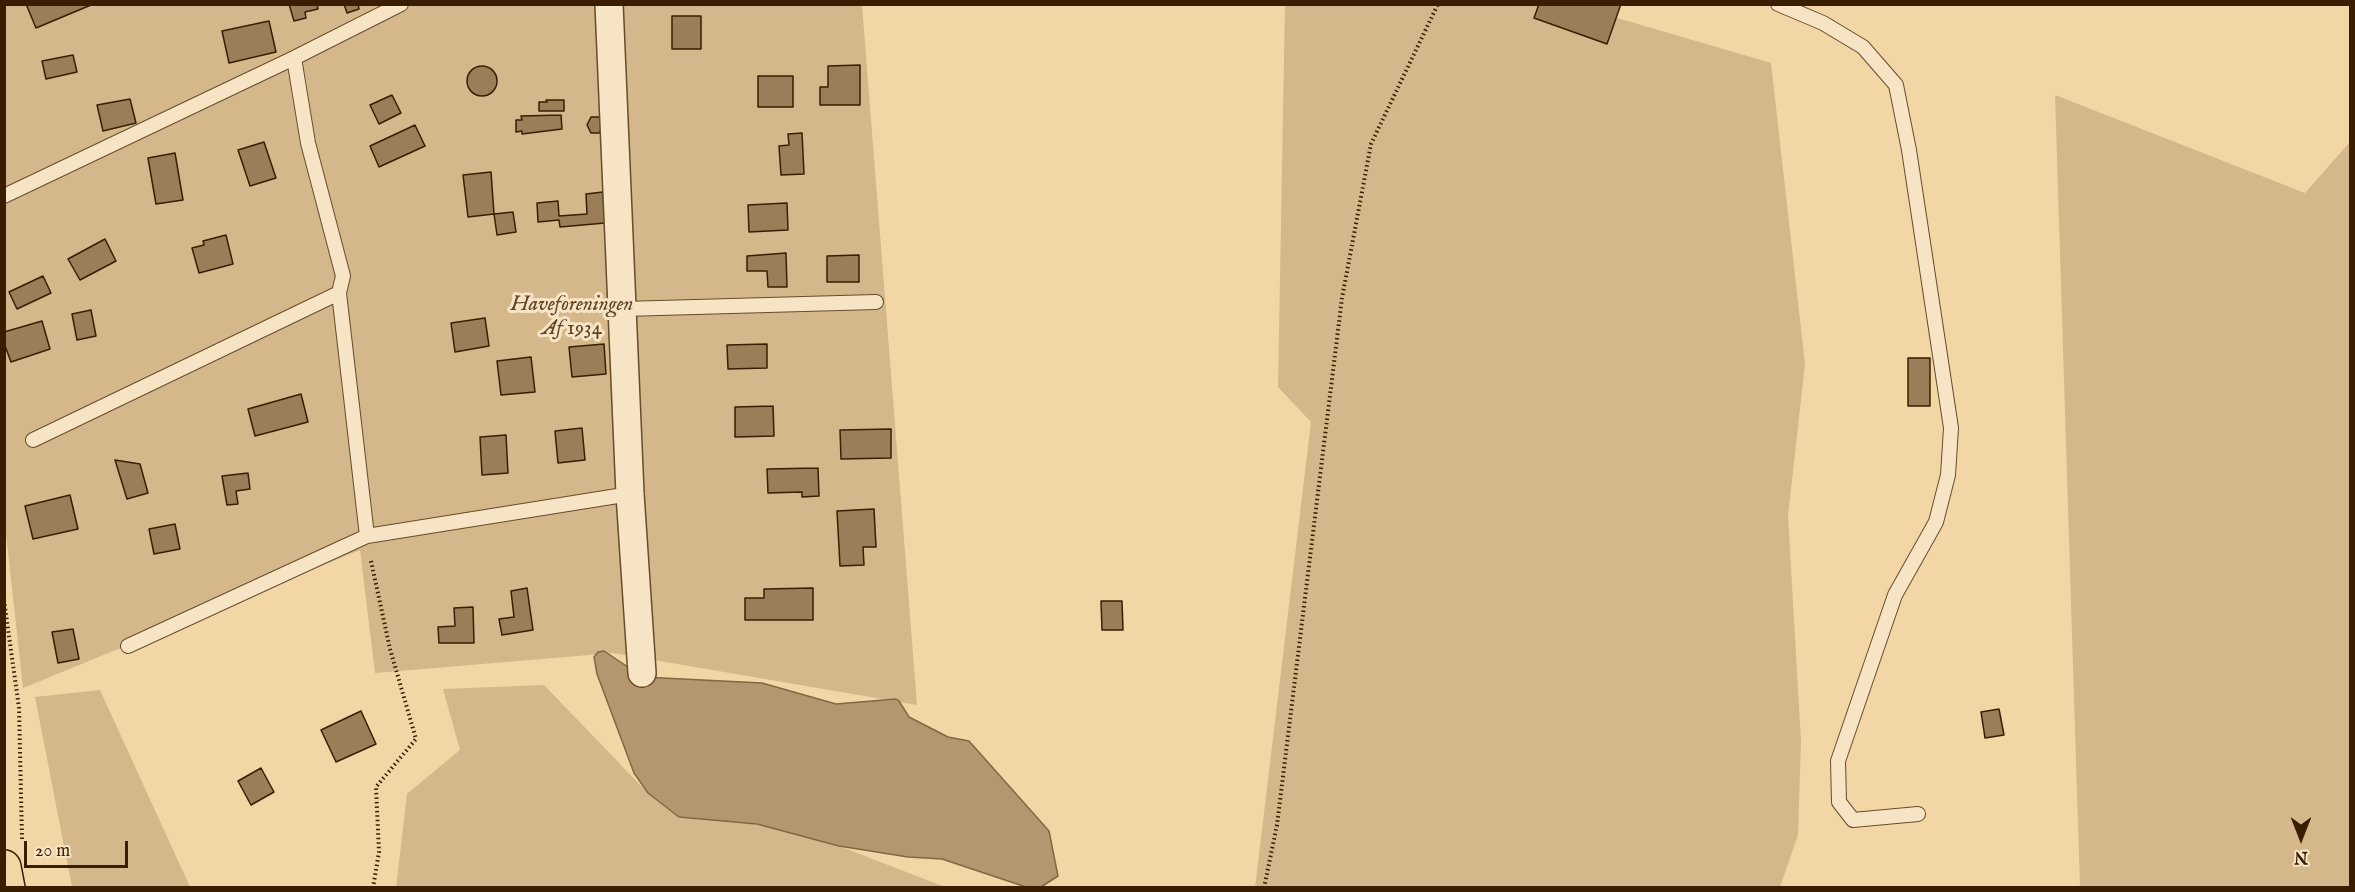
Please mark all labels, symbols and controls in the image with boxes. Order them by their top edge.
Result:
park label: Haveforeningen Af 1934 [511,293,633,343]
north arrow [2271,808,2331,868]
scale bar [27,829,130,867]
text: 20 m [35,840,70,863]
text: N [2294,846,2308,866]

